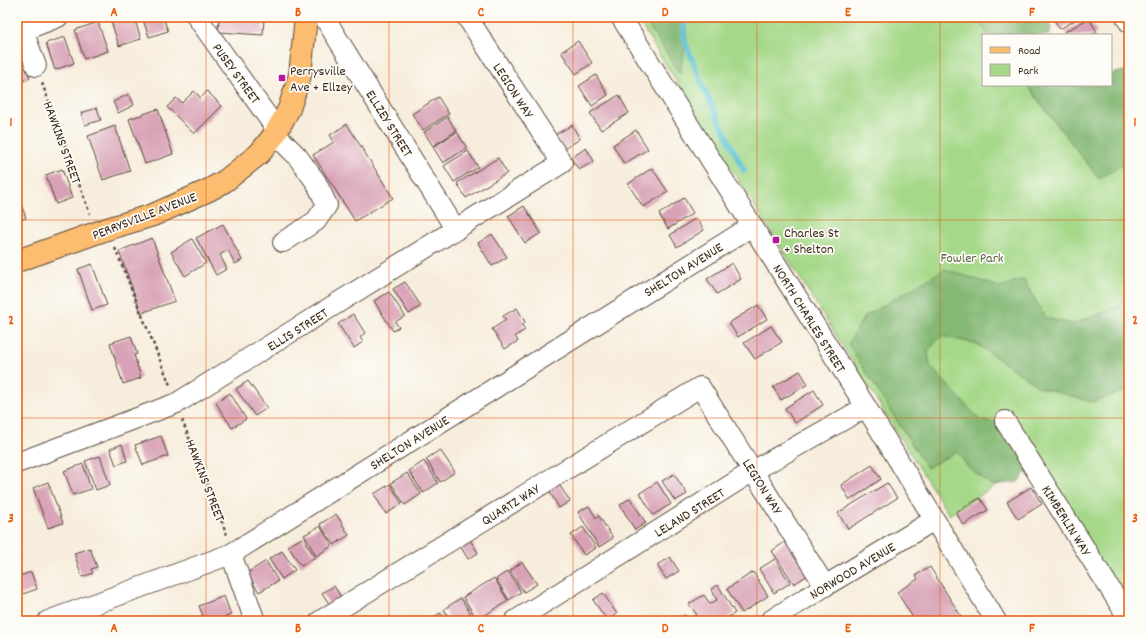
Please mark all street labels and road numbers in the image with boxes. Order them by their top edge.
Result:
street label: PUSEY STREET [206,40,265,109]
street label: LEGION WAY [487,59,538,123]
street label: ELLZEY STREET [360,87,417,162]
street label: HAWKINS STREET [37,98,86,187]
street label: PERRYSVILLE AVENUE [90,188,200,246]
street label: SHELTON AVENUE [641,238,728,303]
street label: NORTH CHARLES STREET [767,261,850,378]
street label: ELLIS STREET [264,304,333,357]
street label: SHELTON AVENUE [367,411,454,476]
street label: HAWKINS STREET [179,437,229,525]
street label: LEGION WAY [736,455,787,520]
street label: QUARTZ WAY [478,479,545,531]
street label: KIMBERLIN WAY [1036,482,1095,561]
street label: LELAND STREET [651,484,729,543]
street label: NORWOOD AVENUE [806,538,900,605]

